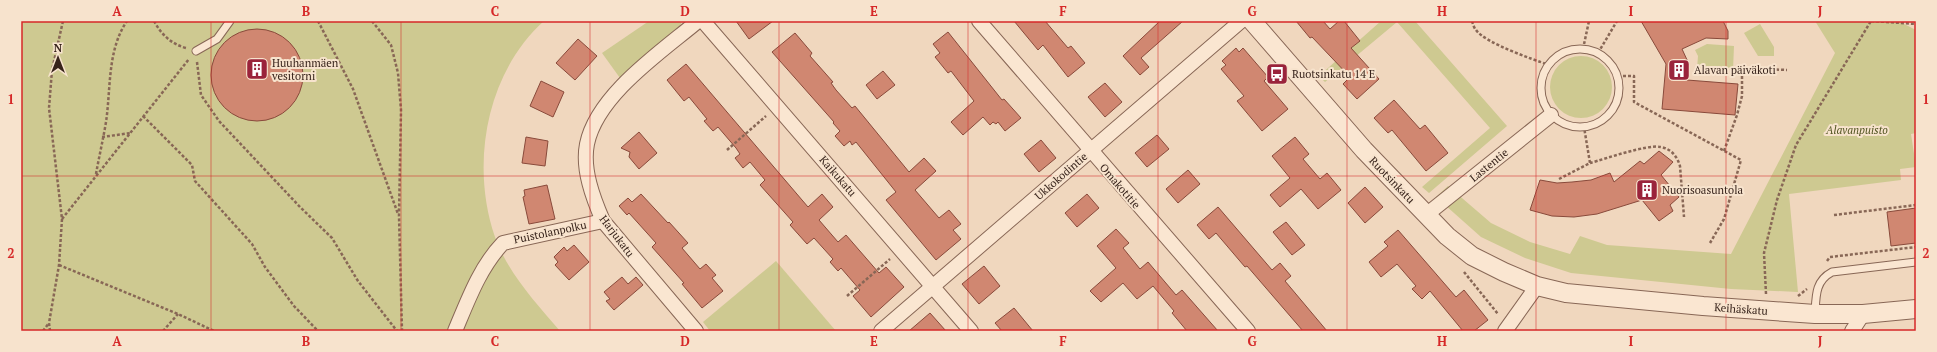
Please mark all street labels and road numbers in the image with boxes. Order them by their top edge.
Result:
street label: Lastentie [1467,145,1511,185]
street label: Ukkokodintie [1032,149,1091,203]
street label: Kaikukatu [816,153,860,200]
street label: Ruotsinkatu [1366,154,1418,207]
street label: Omakotitie [1097,161,1144,212]
street label: Harjukatu [597,212,638,260]
street label: Puistolanpolku [512,217,588,247]
street label: Keihäskatu [1714,300,1769,318]

